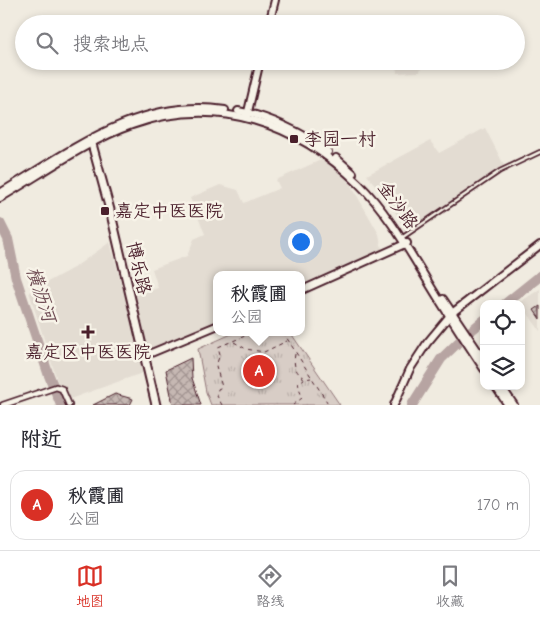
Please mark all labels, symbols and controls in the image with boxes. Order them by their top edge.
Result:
search box [15,15,525,70]
icon: search [33,29,61,57]
text: 搜索地点 [73,33,149,55]
place label: 李园一村 [304,129,376,150]
marker: 李园一村 [288,133,300,145]
street label: 金沙路 [373,177,422,233]
place label: 嘉定中医医院 [115,201,223,222]
marker: 嘉定中医医院 [99,205,111,217]
your location [288,229,314,255]
street label: 博乐路 [122,239,155,297]
water label: 横沥河 [22,264,61,328]
popup [213,271,305,336]
text: 秋霞圃 [230,283,288,305]
map controls [480,300,525,390]
button: locate [480,300,525,345]
text: 公园 [230,308,263,326]
marker: 嘉定区中医医院 [81,325,95,339]
place label: 嘉定区中医医院 [25,342,151,363]
button: layers [480,345,525,390]
pin: A [243,352,275,390]
text: 附近 [20,427,62,451]
text: 秋霞圃 [68,485,125,507]
text: A [33,496,41,514]
text: 170 m [477,496,519,514]
text: 公园 [68,510,100,528]
tab: 地图 [76,562,104,610]
tab: 路线 [256,562,284,610]
tab: 收藏 [436,562,464,610]

